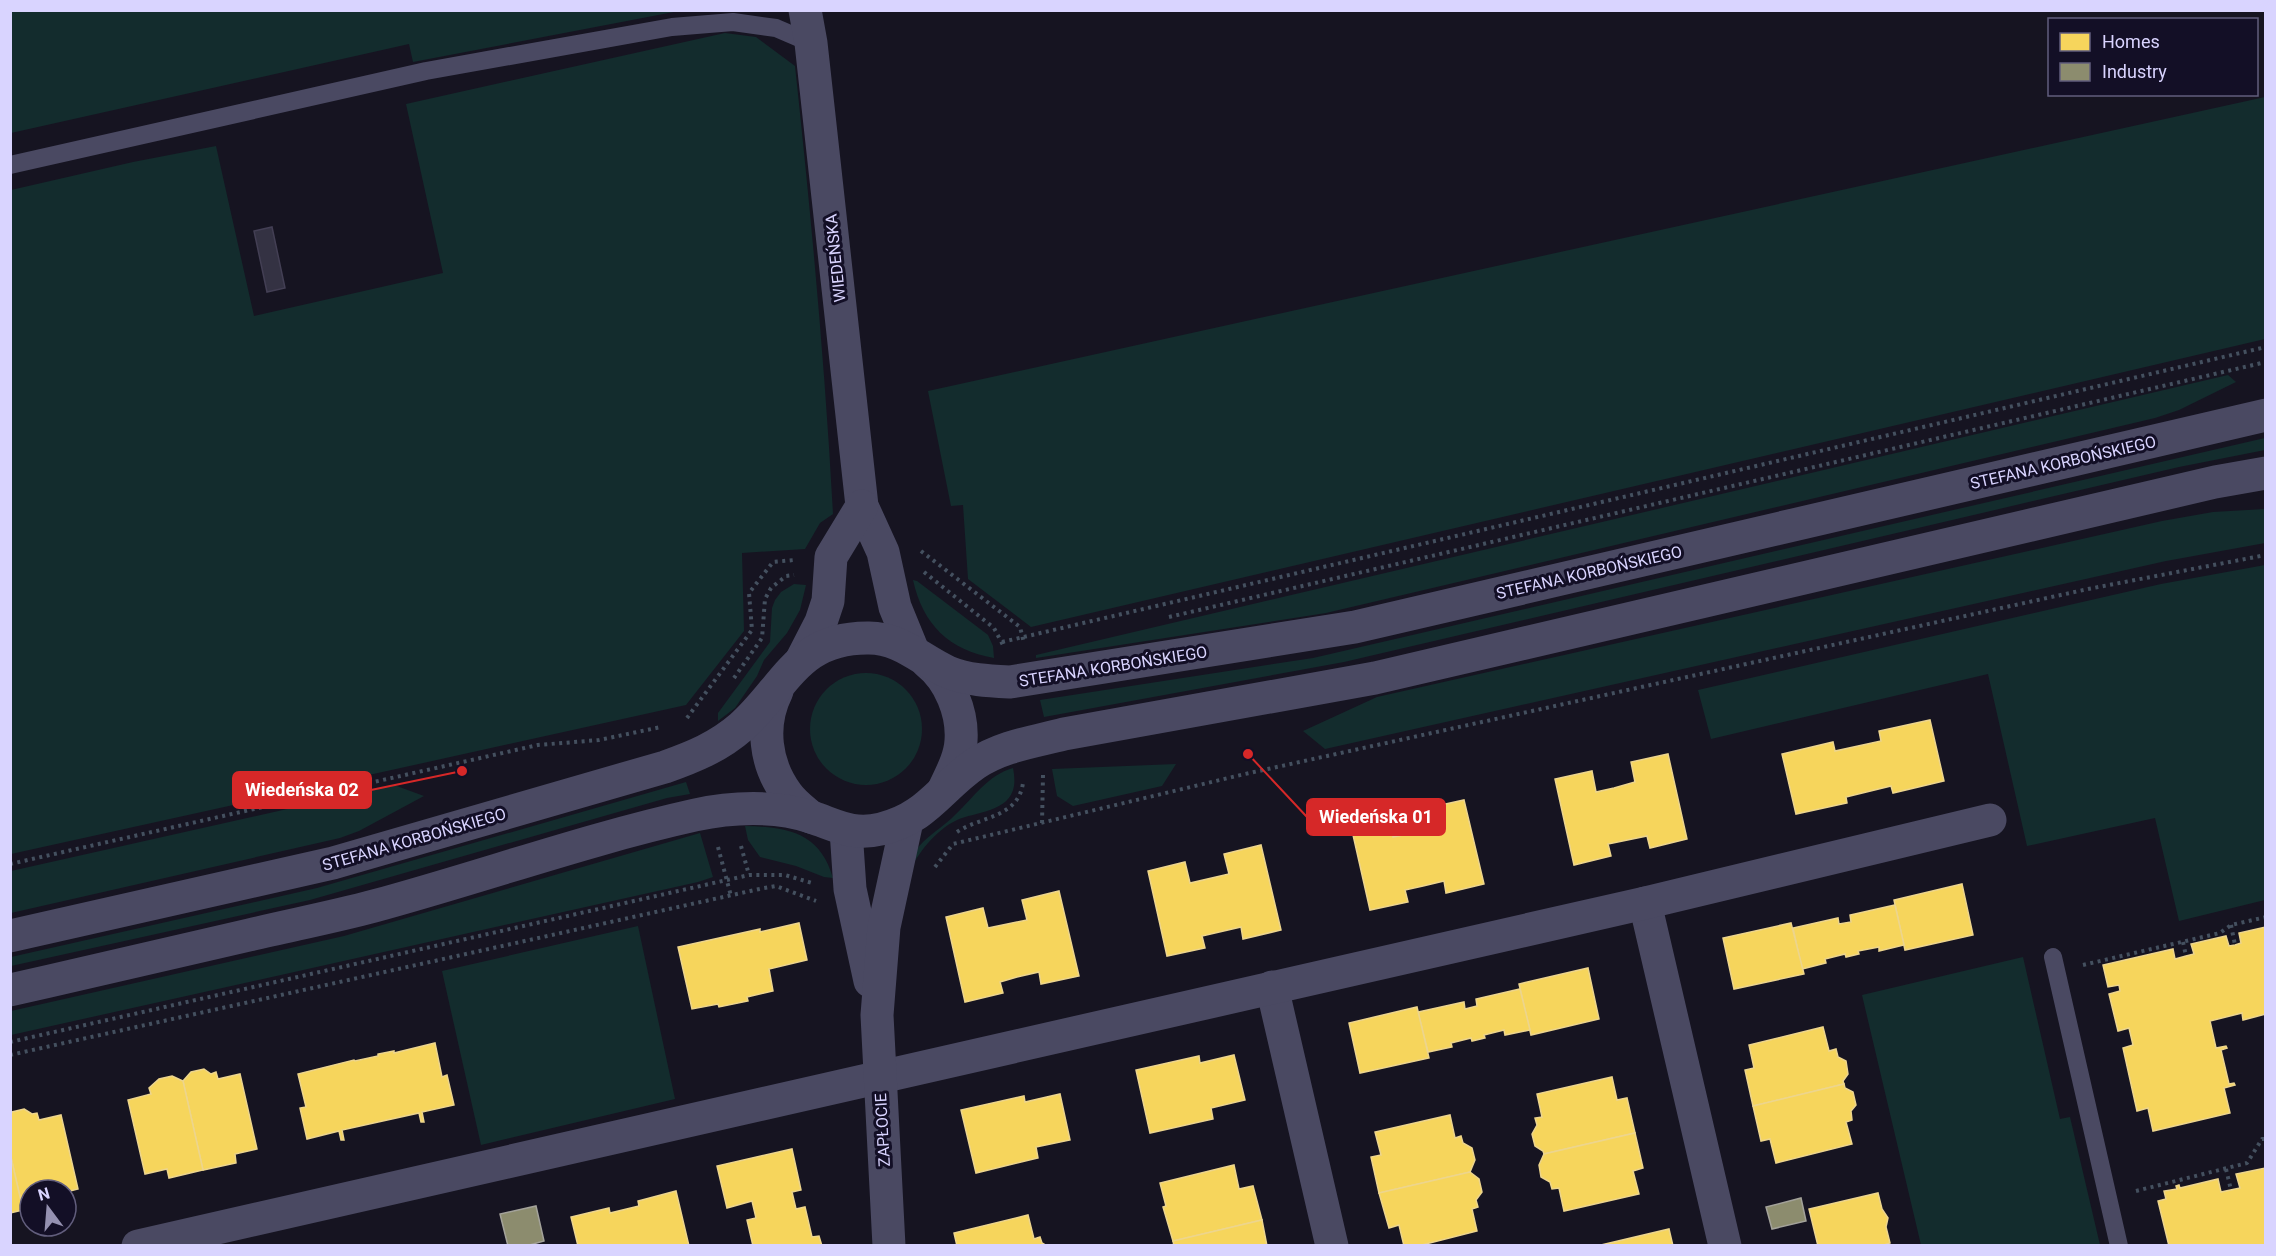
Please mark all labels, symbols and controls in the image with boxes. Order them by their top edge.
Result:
legend [2048,18,2258,96]
text: Homes [2102,31,2160,52]
text: Industry [2102,61,2167,82]
street label: WIEDEŃSKA [821,212,850,303]
street label: STEFANA KORBOŃSKIEGO [1968,432,2158,493]
street label: STEFANA KORBOŃSKIEGO [1494,542,1684,603]
street label: STEFANA KORBOŃSKIEGO [1018,642,1208,691]
callout: Wiedeńska 02 [233,772,371,808]
text: Wiedeńska 02 [245,779,359,800]
callout: Wiedeńska 01 [1307,799,1445,835]
street label: STEFANA KORBOŃSKIEGO [320,804,508,875]
text: Wiedeńska 01 [1319,806,1433,827]
street label: ZAPŁOCIE [871,1093,894,1167]
north arrow [18,1178,78,1238]
text: N [36,1183,52,1205]

